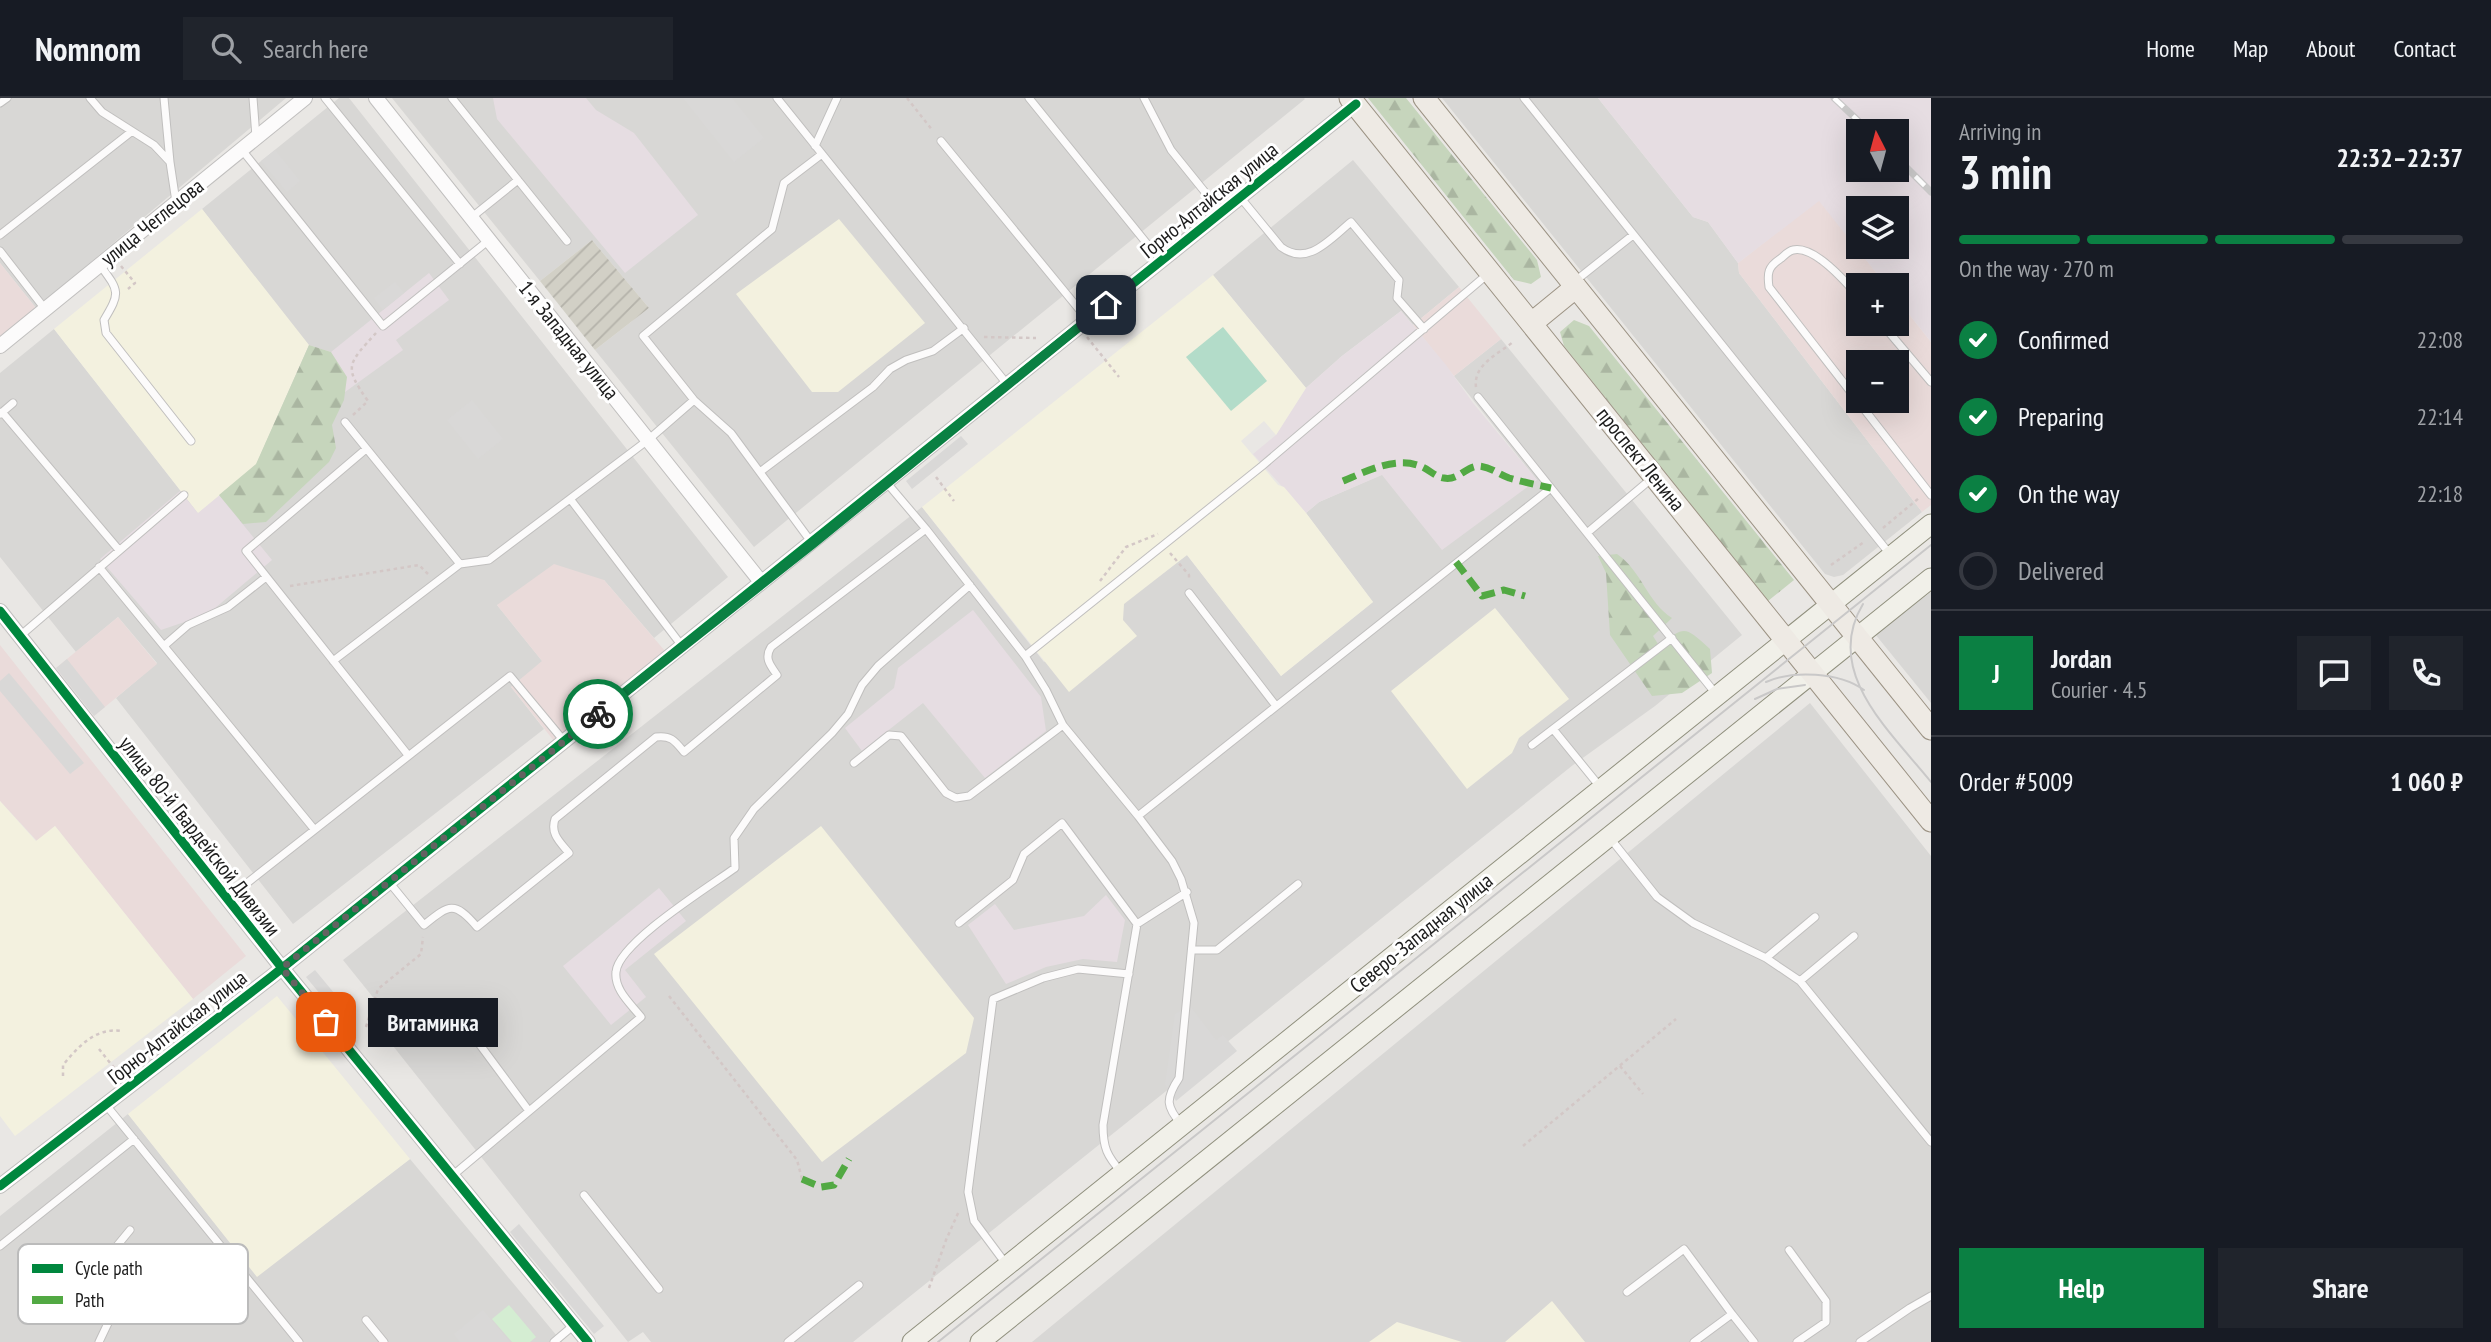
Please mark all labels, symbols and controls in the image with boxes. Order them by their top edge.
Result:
search box [183,17,673,80]
text: Nomnom [35,27,141,70]
icon: search [207,29,245,67]
text: Search here [263,32,368,65]
text: Home [2146,33,2195,64]
text: Map [2233,33,2268,64]
text: About [2306,33,2355,64]
text: Contact [2393,33,2456,64]
text: Arriving in [1959,117,2041,146]
north arrow [1846,119,1909,182]
map controls [1846,119,1909,413]
street label: Горно-Алтайская улица [1135,136,1283,264]
text: 22:32–22:37 [2336,141,2463,174]
text: 3 min [1959,142,2052,202]
street label: улица Чеглецова [95,172,209,272]
button: layers [1846,196,1909,259]
text: On the way · 270 m [1959,254,2114,283]
button: + [1846,273,1909,336]
street label: 1-я Западная улица [513,275,625,405]
pin [1076,275,1136,335]
icon: home [1087,286,1125,324]
icon: check [1959,321,1997,359]
text: Confirmed [2018,323,2109,356]
text: 22:08 [2417,325,2463,354]
button: − [1846,350,1909,413]
icon: check [1959,398,1997,436]
text: Preparing [2018,400,2104,433]
street label: проспект Ленина [1591,401,1691,517]
text: 22:14 [2417,402,2463,431]
icon: check [1959,475,1997,513]
text: On the way [2018,477,2120,510]
text: 22:18 [2417,479,2463,508]
text: Delivered [2018,554,2104,587]
button: chat [2297,636,2371,710]
button: phone [2389,636,2463,710]
text: Jordan [2051,642,2112,675]
text: J [1992,657,2000,690]
text: Courier · 4.5 [2051,675,2147,704]
courier [563,679,633,749]
icon: bike [579,695,617,733]
street label: улица 80-й Гвардейской Дивизии [113,730,287,942]
text: Order #5009 [1959,765,2074,798]
text: 1 060 ₽ [2390,765,2463,798]
street label: Северо-Западная улица [1344,867,1498,999]
street label: Горно-Алтайская улица [102,964,252,1090]
pin [296,992,356,1052]
callout: Витаминка [368,998,498,1046]
icon: bag [307,1003,345,1041]
text: Витаминка [387,1008,479,1037]
legend [18,1244,248,1324]
button: Help [1959,1248,2204,1328]
button: Share [2218,1248,2463,1328]
text: Cycle path [75,1256,143,1280]
text: Path [75,1288,104,1312]

